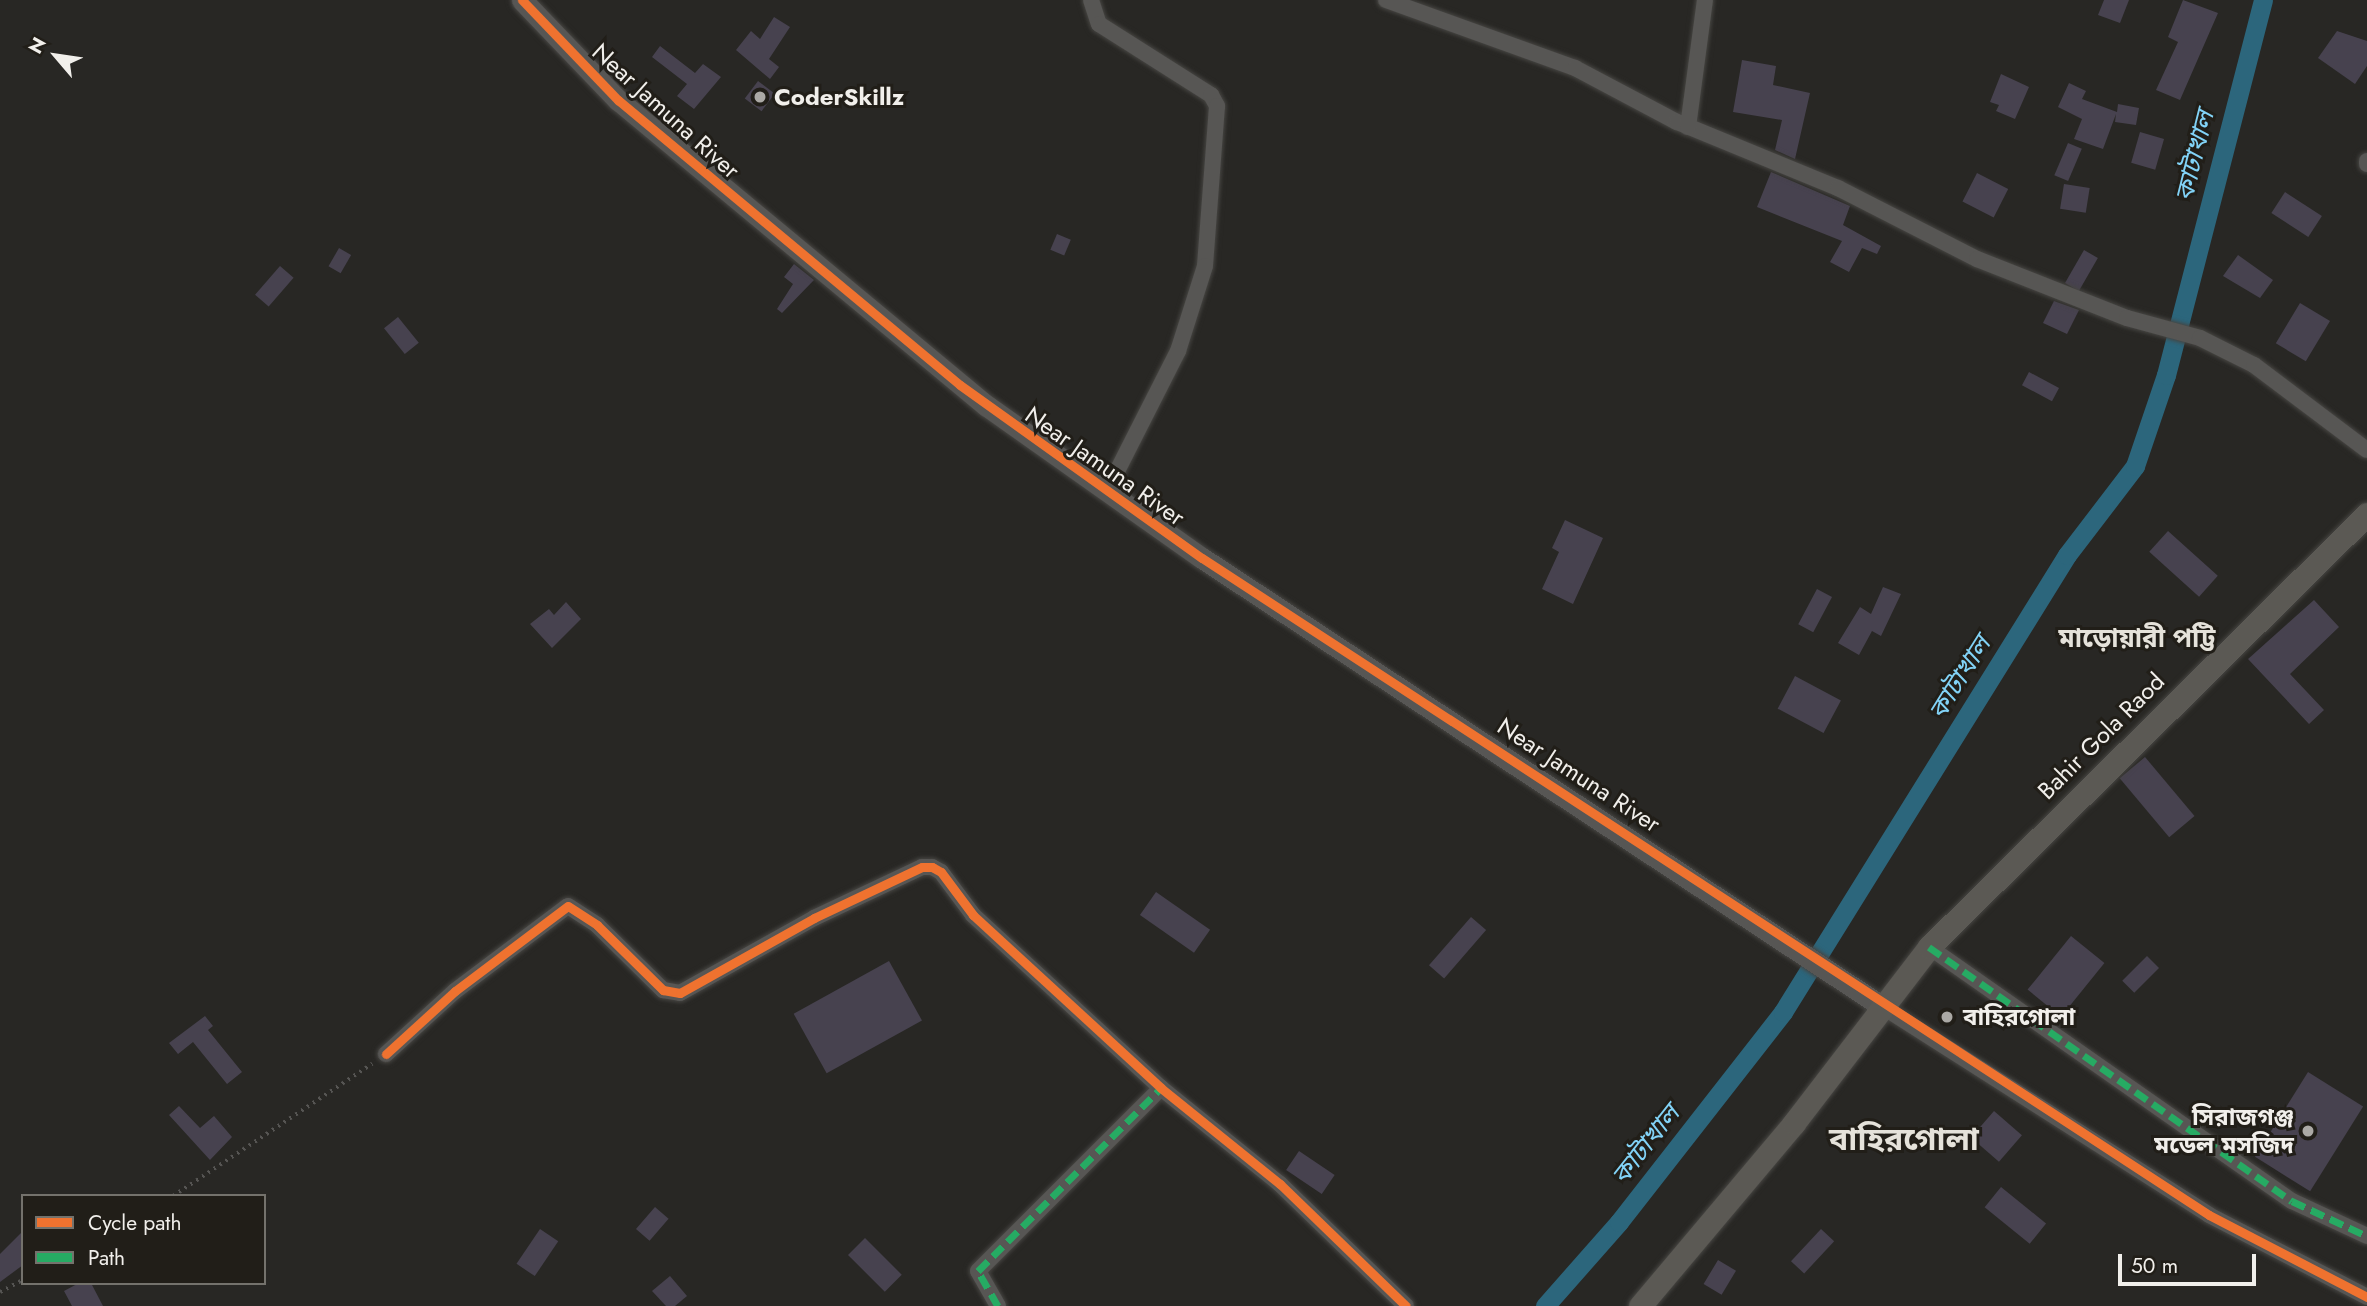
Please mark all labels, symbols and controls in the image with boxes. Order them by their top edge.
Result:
north arrow [21,21,91,91]
text: N [22,32,53,59]
street label: Near Jamuna River [586,37,746,185]
place label: CoderSkillz [774,83,904,111]
marker: CoderSkillz [752,89,768,105]
water label: কাটাখাল [2169,108,2221,204]
street label: Near Jamuna River [1020,400,1190,532]
district label: মাড়োয়ারী পট্টি [2059,623,2215,655]
water label: কাটাখাল [1922,631,1998,725]
street label: Bahir Gola Raod [2032,667,2170,805]
street label: Near Jamuna River [1492,712,1666,838]
place label: বাহিরগোলা [1963,1003,2075,1031]
marker: বাহিরগোলা [1937,1007,1957,1027]
water label: কাটাখাল [1605,1099,1687,1191]
place label: সিরাজগঞ্জ মডেল মসজিদ [2154,1103,2294,1159]
district label: বাহিরগোলা [1829,1120,1979,1158]
marker: সিরাজগঞ্জ মডেল মসজিদ [2300,1123,2316,1139]
legend [21,1194,266,1285]
text: Cycle path [88,1208,181,1238]
scale bar [2122,1240,2260,1284]
text: Path [88,1243,125,1273]
text: 50 m [2131,1251,2178,1281]

